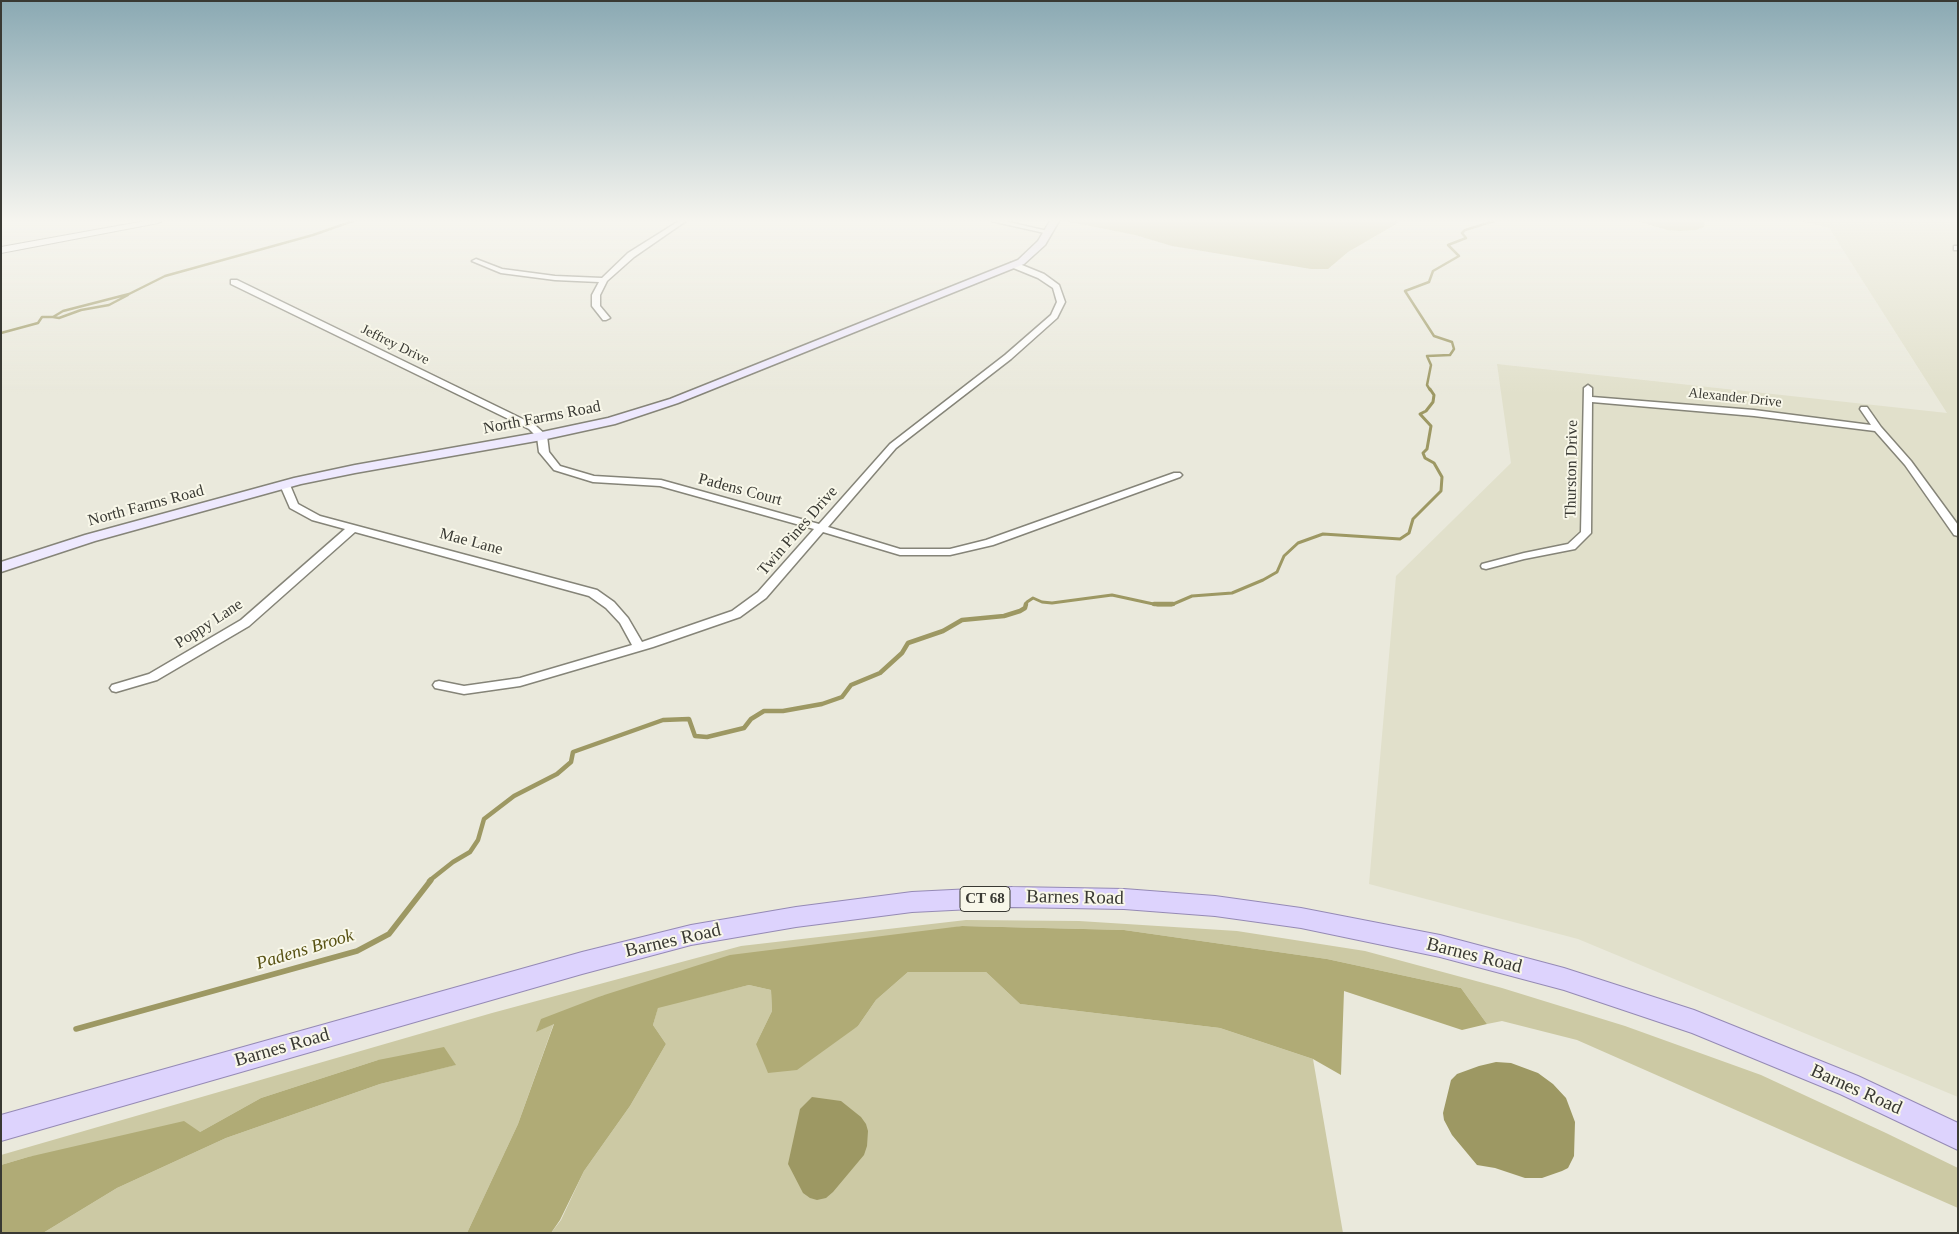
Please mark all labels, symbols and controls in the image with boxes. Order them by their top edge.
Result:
street label: Jeffrey Drive [358,321,432,369]
street label: Alexander Drive [1688,385,1782,411]
street label: North Farms Road [482,397,602,439]
street label: Thurston Drive [1562,420,1582,518]
street label: Padens Court [696,470,784,510]
street label: North Farms Road [86,481,206,531]
street label: Twin Pines Drive [754,483,842,579]
street label: Mae Lane [437,524,505,560]
street label: Poppy Lane [172,595,246,653]
road number: CT 68 [960,886,1010,912]
street label: Barnes Road [1026,886,1124,910]
street label: Barnes Road [623,919,723,963]
water label: Padens Brook [254,925,356,975]
street label: Barnes Road [1424,933,1524,979]
street label: Barnes Road [232,1024,332,1072]
street label: Barnes Road [1807,1060,1905,1120]

